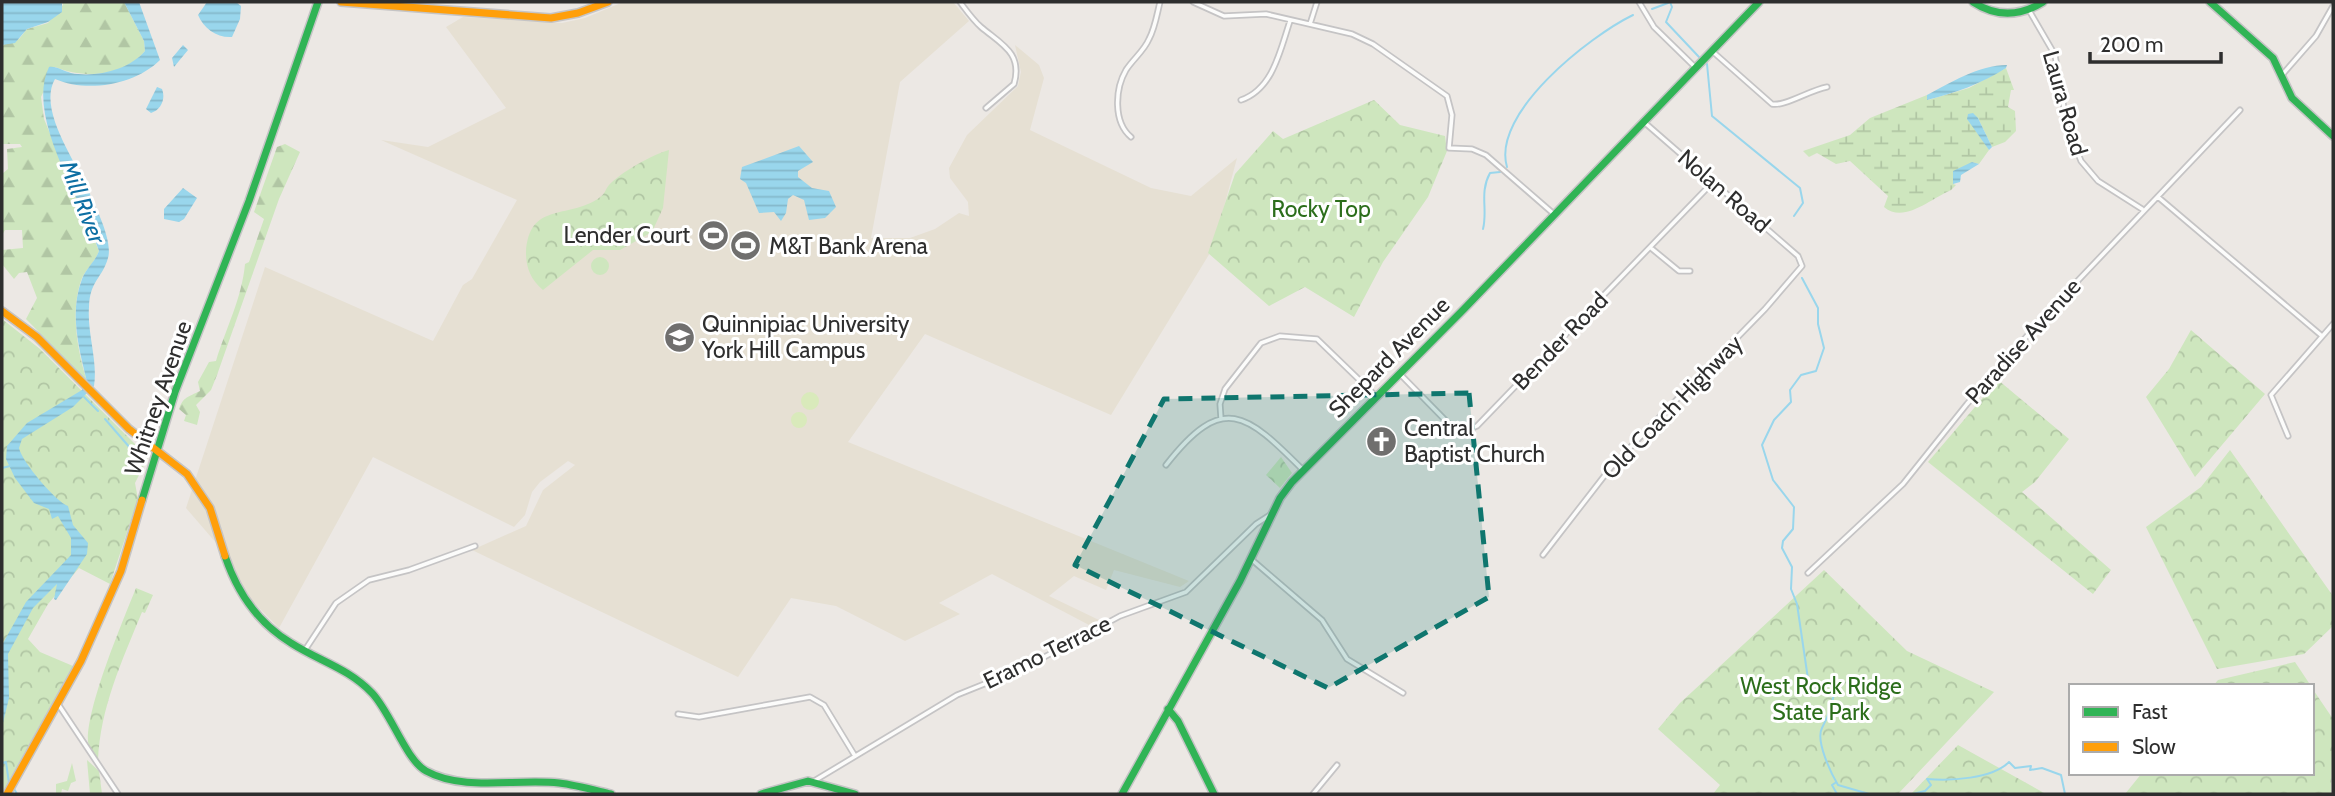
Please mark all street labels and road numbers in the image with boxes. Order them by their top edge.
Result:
street label: Laura Road [2037,47,2093,159]
street label: Nolan Road [1672,143,1776,239]
street label: Paradise Avenue [1959,272,2087,409]
street label: Bender Road [1506,286,1614,396]
street label: Shepard Avenue [1323,291,1455,423]
street label: Whitney Avenue [119,317,198,479]
street label: Old Coach Highway [1596,329,1748,485]
street label: Eramo Terrace [979,609,1116,695]

